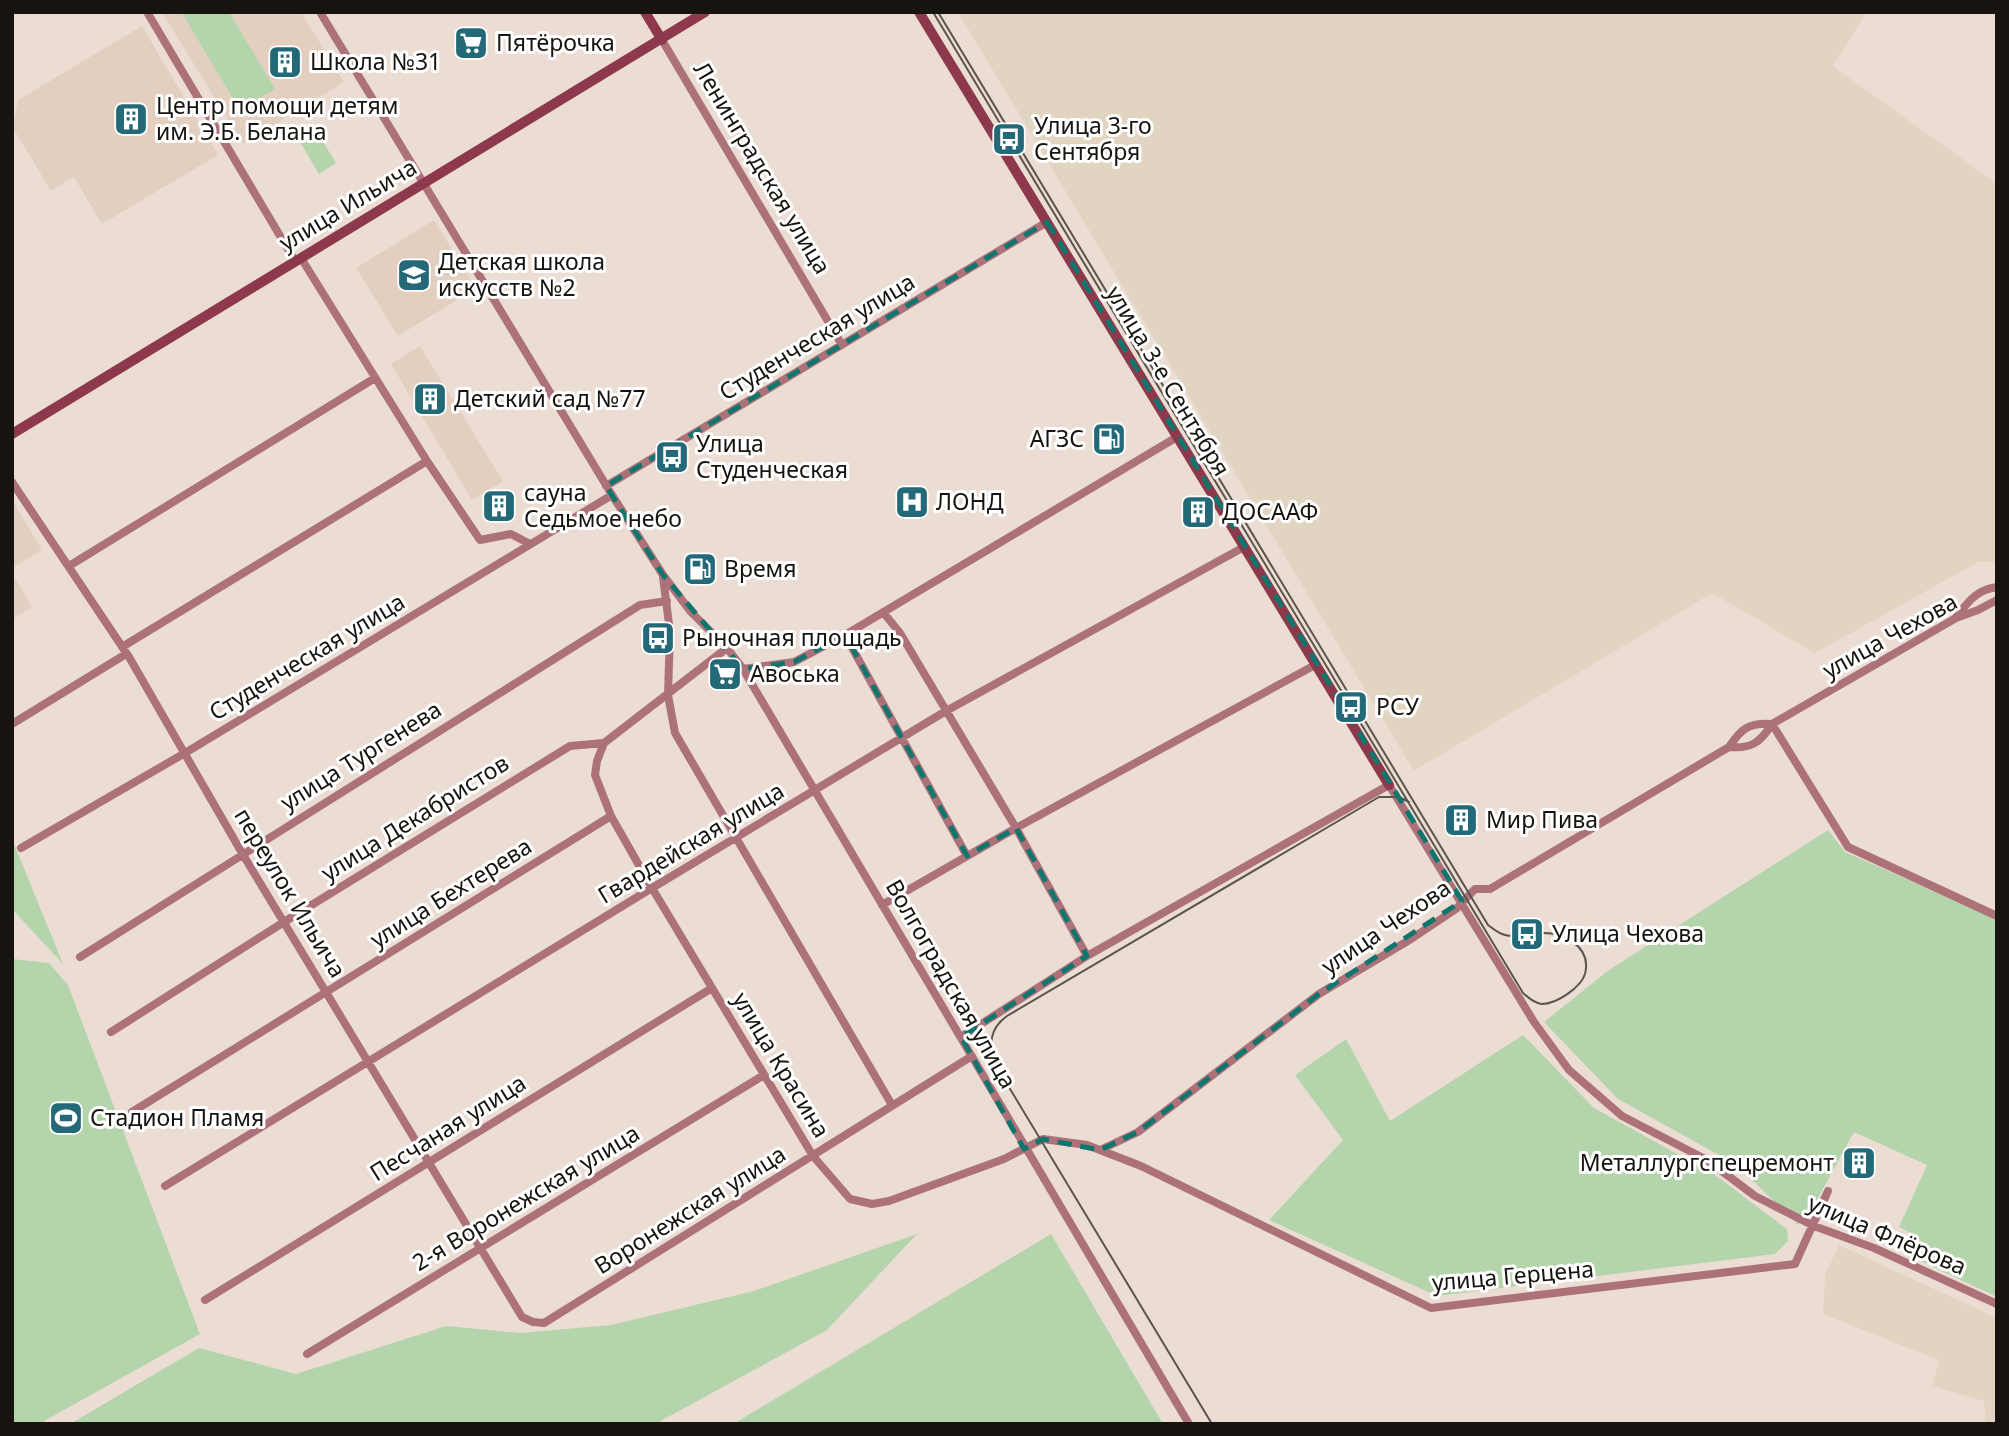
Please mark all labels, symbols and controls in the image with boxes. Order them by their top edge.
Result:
supermarket icon: Пятёрочка [452,24,490,62]
place label: Пятёрочка [496,26,615,58]
building icon: Школа №31 [266,43,304,81]
place label: Школа №31 [310,45,441,77]
street label: Ленинградская улица [687,55,839,280]
place label: Центр помощи детям им. Э.Б. Белана [156,89,398,147]
building icon: Центр помощи детям им. Э.Б. Белана [112,100,150,138]
place label: Улица 3-го Сентября [1034,109,1152,167]
bus stop icon: Улица 3-го Сентября [990,120,1028,158]
street label: улица Ильича [273,150,422,258]
place label: Детская школа искусств №2 [438,245,605,303]
school or university icon: Детская школа искусств №2 [395,256,433,294]
street label: Студенческая улица [713,265,920,407]
street label: улица 3-е Сентября [1099,279,1238,482]
building icon: Детский сад №77 [411,380,449,418]
place label: Детский сад №77 [454,382,646,414]
fuel station icon: АГЗС [1090,420,1128,458]
place label: АГЗС [1030,422,1084,454]
place label: Улица Студенческая [696,427,848,485]
bus stop icon: Улица Студенческая [653,438,691,476]
place label: сауна Седьмое небо [524,476,682,534]
hospital icon: ЛОНД [893,483,931,521]
place label: ЛОНД [936,485,1004,517]
building icon: сауна Седьмое небо [480,487,518,525]
building icon: ДОСААФ [1179,493,1217,531]
place label: ДОСААФ [1222,495,1318,527]
fuel station icon: Время [681,550,719,588]
place label: Время [724,552,797,584]
street label: Студенческая улица [203,585,410,727]
street label: улица Чехова [1816,585,1963,685]
bus stop icon: Рыночная площадь [639,619,677,657]
place label: Рыночная площадь [682,621,902,653]
supermarket icon: Авоська [706,655,744,693]
place label: Авоська [750,657,840,689]
bus stop icon: РСУ [1332,688,1370,726]
place label: РСУ [1376,690,1420,722]
street label: улица Тургенева [274,693,447,818]
street label: улица Декабристов [315,746,514,888]
street label: Гвардейская улица [591,774,789,910]
building icon: Мир Пива [1442,801,1480,839]
street label: переулок Ильича [228,802,354,983]
place label: Мир Пива [1486,803,1598,835]
street label: улица Бехтерева [364,830,537,955]
street label: улица Чехова [1314,871,1456,981]
street label: Волгоградская улица [879,873,1025,1094]
bus stop icon: Улица Чехова [1508,915,1546,953]
place label: Улица Чехова [1552,917,1704,949]
street label: улица Красина [726,986,838,1143]
street label: Песчаная улица [363,1066,532,1188]
sports icon: Стадион Пламя [47,1099,85,1137]
place label: Стадион Пламя [90,1101,264,1133]
street label: 2-я Воронежская улица [406,1117,645,1278]
street label: Воронежская улица [588,1137,791,1281]
building icon: Металлургспецремонт [1840,1144,1878,1182]
place label: Металлургспецремонт [1580,1146,1834,1178]
street label: улица Флёрова [1803,1186,1972,1282]
street label: улица Герцена [1431,1252,1595,1298]

